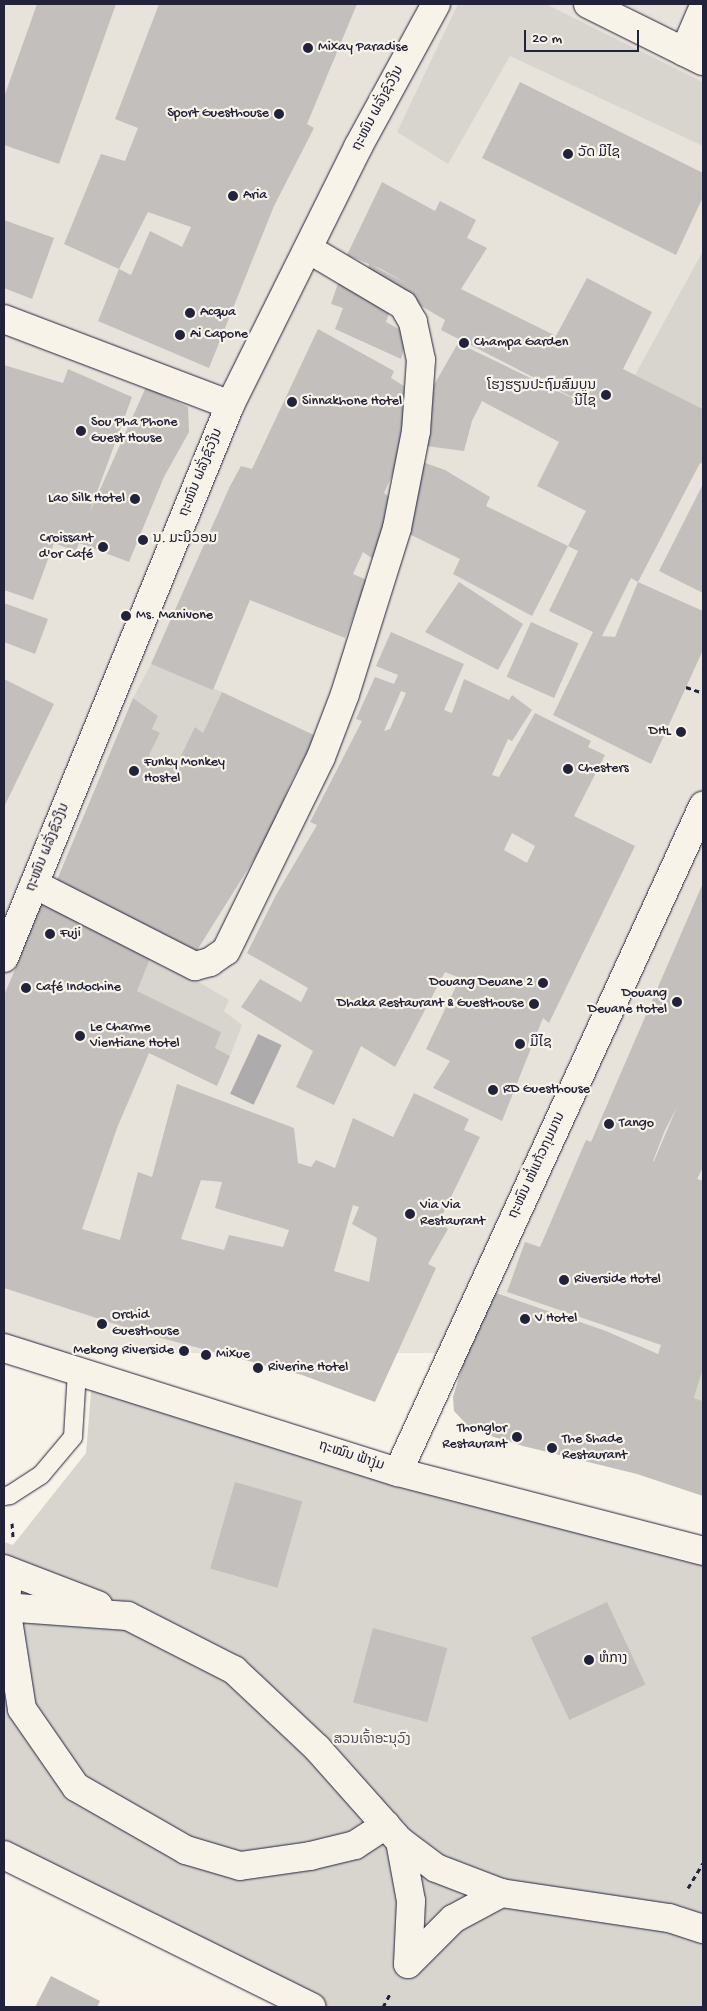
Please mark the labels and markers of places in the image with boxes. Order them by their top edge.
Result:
place label: Mixay Paradise [318,40,408,56]
marker: Mixay Paradise [302,42,314,54]
place label: Sport Guesthouse [167,106,269,122]
marker: Sport Guesthouse [273,108,285,120]
place label: ວັດ ມີໄຊ [578,146,620,162]
marker: ວັດ ມີໄຊ [562,148,574,160]
place label: Aria [243,188,267,204]
marker: Aria [227,190,239,202]
place label: Acqua [200,305,236,321]
marker: Acqua [184,307,196,319]
place label: Ai Capone [190,327,248,343]
marker: Ai Capone [174,329,186,341]
place label: Champa Garden [474,335,568,351]
marker: Champa Garden [458,337,470,349]
place label: ໂຮງຮຽນປະຖົມສົມບູນ ນີໄຊ [487,379,596,412]
marker: ໂຮງຮຽນປະຖົມສົມບູນ ນີໄຊ [600,389,612,401]
place label: Sinnakhone Hotel [302,394,402,410]
marker: Sinnakhone Hotel [286,396,298,408]
place label: Sou Pha Phone Guest House [91,415,177,448]
marker: Sou Pha Phone Guest House [75,425,87,437]
place label: Lao Silk Hotel [48,491,125,507]
marker: Lao Silk Hotel [129,493,141,505]
place label: Croissant d'or Café [39,531,93,564]
place label: ນ. ມະນິວອນ [153,532,217,548]
marker: ນ. ມະນິວອນ [137,534,149,546]
marker: Croissant d'or Café [97,541,109,553]
place label: Ms. Manivone [136,608,213,624]
marker: Ms. Manivone [120,610,132,622]
place label: DHL [649,724,671,740]
marker: DHL [675,726,687,738]
place label: Funky Monkey Hostel [144,755,225,788]
place label: Chesters [578,761,629,777]
marker: Chesters [562,763,574,775]
marker: Funky Monkey Hostel [128,765,140,777]
place label: Fuji [60,926,81,942]
marker: Fuji [44,928,56,940]
place label: Douang Deuane 2 [430,975,533,991]
marker: Douang Deuane 2 [537,977,549,989]
place label: Café Indochine [36,980,121,996]
marker: Café Indochine [20,982,32,994]
place label: Douang Deuane Hotel [588,986,667,1019]
place label: Dhaka Restaurant & Guesthouse [337,996,524,1012]
marker: Douang Deuane Hotel [671,996,683,1008]
marker: Dhaka Restaurant & Guesthouse [528,998,540,1010]
place label: Le Charme Vientiane Hotel [90,1020,180,1052]
marker: Le Charme Vientiane Hotel [74,1030,86,1042]
place label: ມີໄຊ [530,1036,552,1052]
marker: ມີໄຊ [514,1038,526,1050]
place label: RD Guesthouse [503,1082,590,1098]
marker: RD Guesthouse [487,1084,499,1096]
place label: Tango [619,1116,654,1132]
marker: Tango [603,1118,615,1130]
place label: Via Via Restaurant [420,1198,485,1230]
marker: Via Via Restaurant [404,1208,416,1220]
place label: Riverside Hotel [574,1272,661,1288]
marker: Riverside Hotel [558,1274,570,1286]
place label: Orchid Guesthouse [112,1308,179,1340]
place label: V Hotel [535,1311,577,1327]
marker: V Hotel [519,1313,531,1325]
marker: Orchid Guesthouse [96,1318,108,1330]
place label: Mekong Riverside [73,1343,174,1359]
marker: Mekong Riverside [178,1345,190,1357]
place label: Mixue [216,1347,250,1363]
marker: Mixue [200,1349,212,1361]
place label: Riverine Hotel [268,1360,348,1376]
marker: Riverine Hotel [252,1362,264,1374]
place label: Thonglor Restaurant [442,1421,507,1454]
marker: Thonglor Restaurant [511,1431,523,1443]
place label: The Shade Restaurant [562,1432,627,1464]
marker: The Shade Restaurant [546,1442,558,1454]
place label: ຫໍກາງ [599,1652,627,1668]
marker: ຫໍກາງ [583,1654,595,1666]

